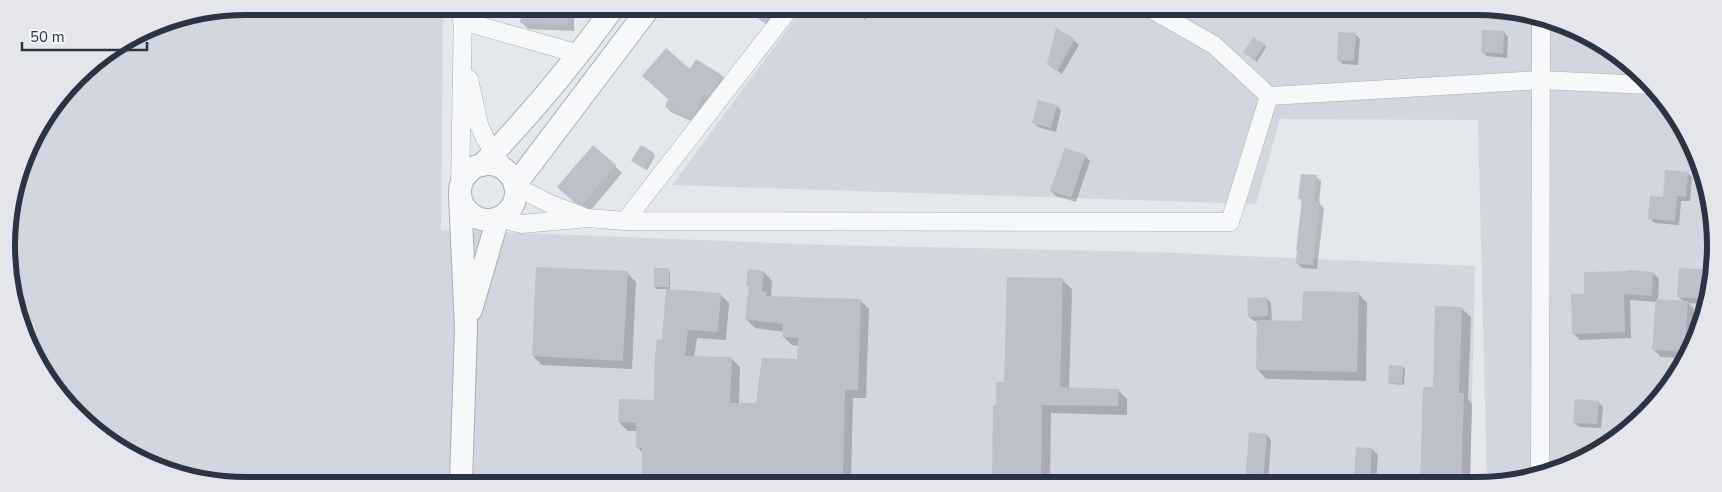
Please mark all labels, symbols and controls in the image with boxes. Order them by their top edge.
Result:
scale bar [22,20,148,52]
text: 50 m [30,27,65,47]

